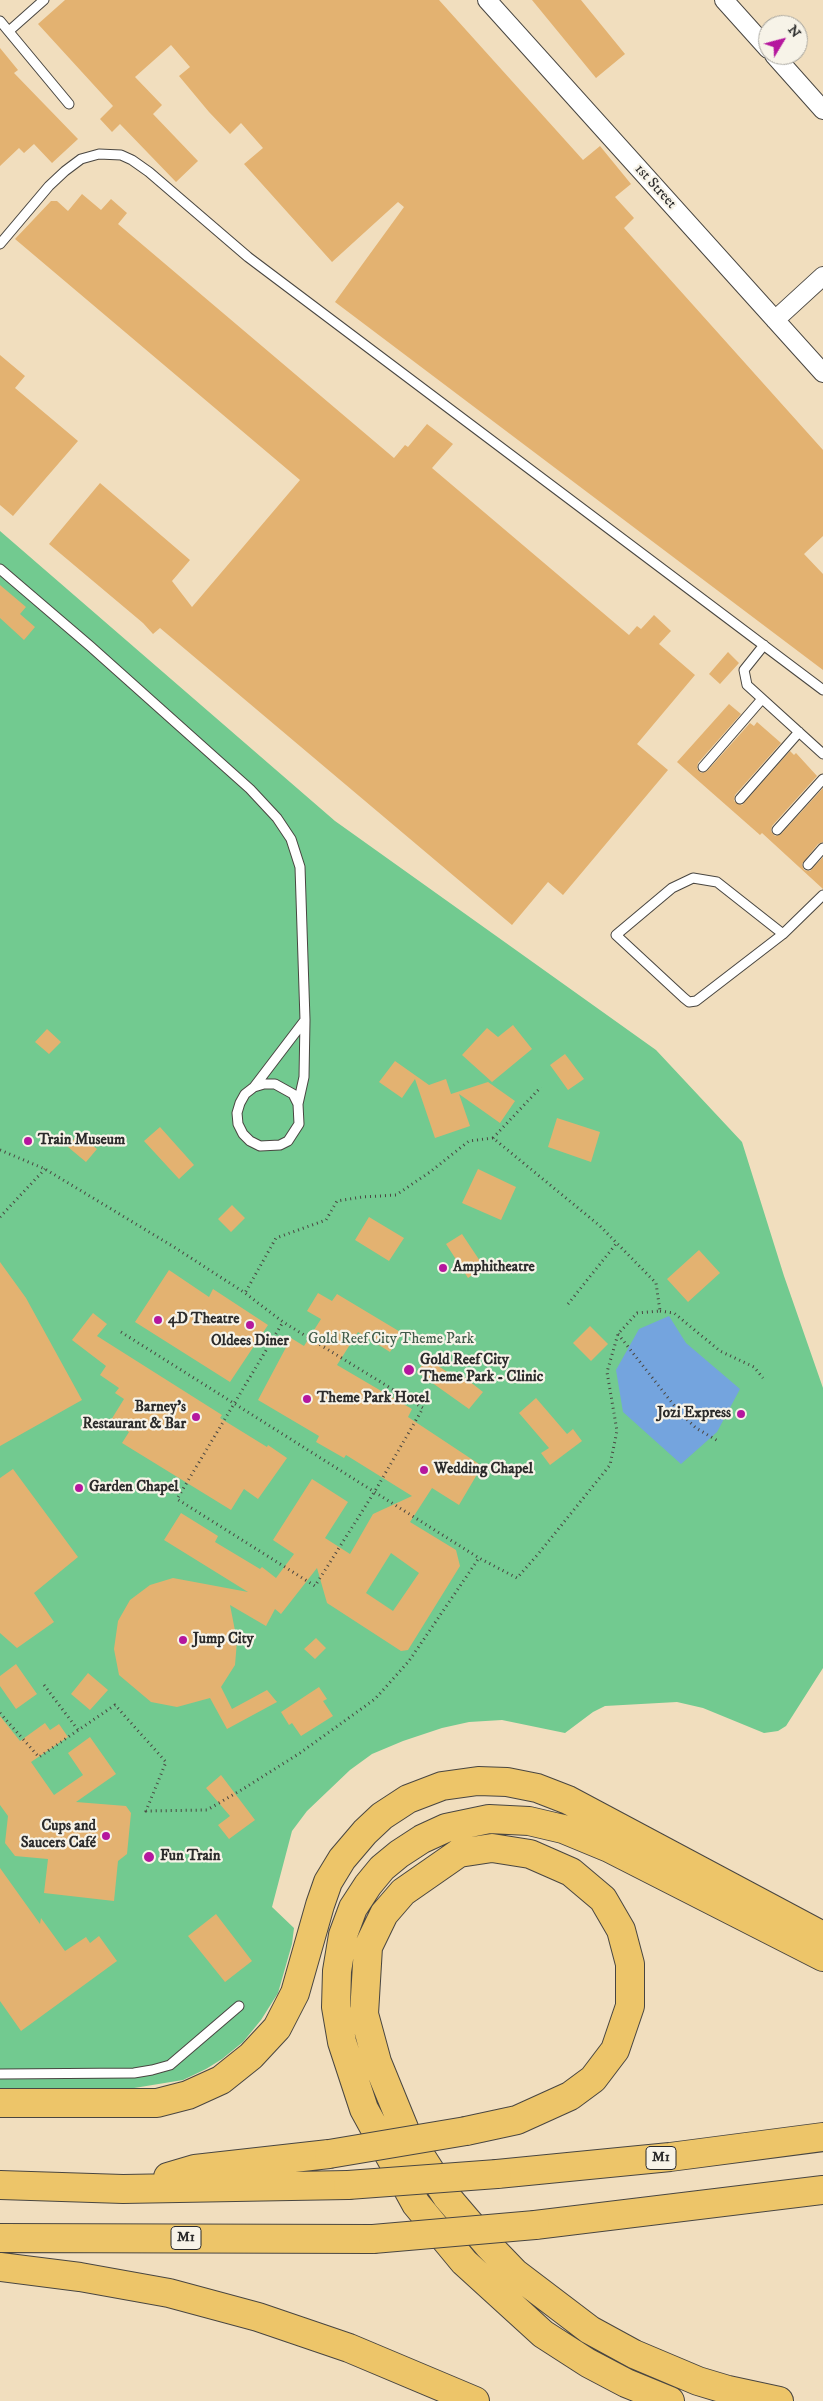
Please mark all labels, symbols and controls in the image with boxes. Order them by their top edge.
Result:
north arrow [758,15,808,65]
text: N [784,22,805,42]
street label: 1st Street [630,161,680,213]
place label: Train Museum [38,1132,125,1150]
marker: Train Museum [22,1135,34,1147]
place label: Amphitheatre [453,1259,535,1277]
marker: Amphitheatre [437,1262,449,1274]
place label: 4D Theatre [168,1311,239,1329]
marker: 4D Theatre [152,1314,164,1326]
marker: Oldees Diner [244,1319,256,1331]
park label: Gold Reef City Theme Park [308,1331,474,1349]
place label: Oldees Diner [211,1333,289,1351]
place label: Gold Reef City Theme Park - Clinic [420,1352,543,1387]
marker: Gold Reef City Theme Park - Clinic [402,1363,416,1377]
place label: Theme Park Hotel [317,1390,429,1408]
marker: Theme Park Hotel [301,1393,313,1405]
place label: Barney's Restaurant & Bar [83,1399,186,1434]
place label: Jozi Express [657,1405,731,1423]
marker: Jozi Express [735,1408,747,1420]
marker: Barney's Restaurant & Bar [190,1411,202,1423]
place label: Wedding Chapel [434,1461,533,1479]
marker: Wedding Chapel [418,1464,430,1476]
place label: Garden Chapel [89,1479,179,1497]
marker: Garden Chapel [73,1482,85,1494]
place label: Jump City [193,1631,254,1649]
marker: Jump City [177,1634,189,1646]
place label: Cups and Saucers Café [21,1818,96,1853]
marker: Cups and Saucers Café [100,1830,112,1842]
place label: Fun Train [160,1848,221,1866]
marker: Fun Train [142,1850,156,1864]
road number: M1 [646,2146,676,2170]
road number: M1 [171,2226,201,2250]

